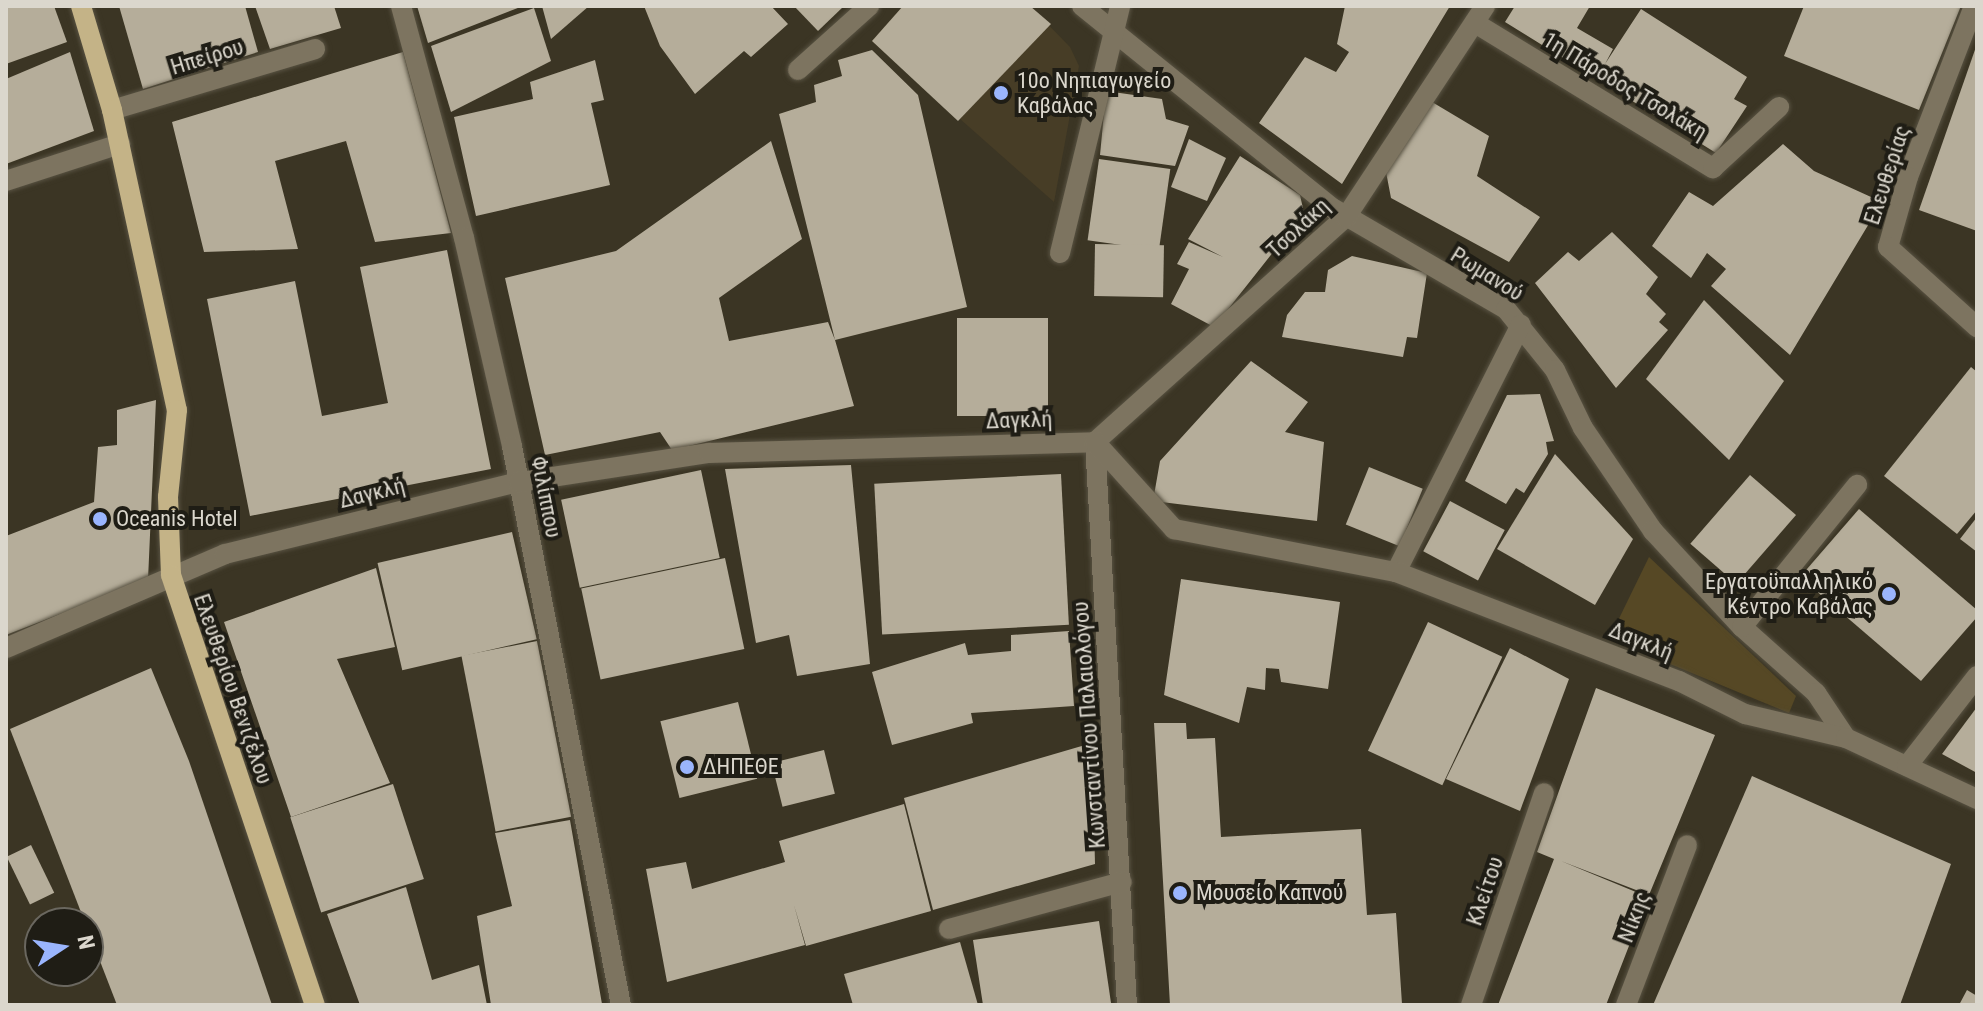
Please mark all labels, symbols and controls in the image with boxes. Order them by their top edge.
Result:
street label: 1η Πάροδος Τσολάκη [1538,27,1712,145]
street label: Ηπείρου [167,33,247,81]
place label: 10ο Νηπιαγωγείο Καβάλας [1017,67,1171,118]
marker: 10ο Νηπιαγωγείο Καβάλας [992,84,1010,102]
street label: Ελευθερίας [1859,122,1915,228]
street label: Τσολάκη [1261,193,1335,263]
street label: Ρωμανού [1446,241,1528,307]
street label: Δαγκλή [985,406,1053,434]
street label: Φιλίππου [525,454,567,540]
street label: Δαγκλή [336,472,408,514]
place label: Oceanis Hotel [116,506,238,532]
marker: Oceanis Hotel [91,510,109,528]
place label: Εργατοϋπαλληλικό Κέντρο Καβάλας [1705,568,1873,620]
marker: Εργατοϋπαλληλικό Κέντρο Καβάλας [1880,585,1898,603]
street label: Ελευθερίου Βενιζέλου [188,590,278,788]
street label: Κωνσταντίνου Παλαιολόγου [1067,601,1111,849]
street label: Δαγκλή [1605,616,1677,666]
place label: ΔΗΠΕΘΕ [703,754,779,780]
marker: ΔΗΠΕΘΕ [678,758,696,776]
street label: Κλείτου [1461,853,1509,929]
place label: Μουσείο Καπνού [1196,880,1343,906]
marker: Μουσείο Καπνού [1171,884,1189,902]
street label: Νίκης [1612,888,1656,946]
north arrow [24,907,104,987]
text: N [72,933,100,952]

